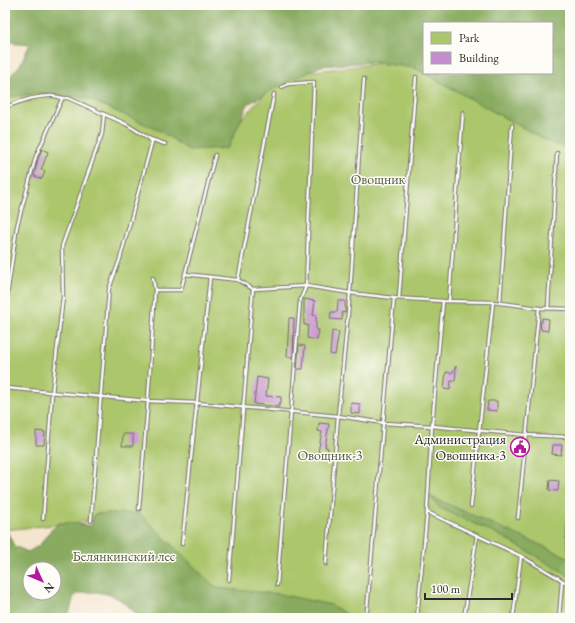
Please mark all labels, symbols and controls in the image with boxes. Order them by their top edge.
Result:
legend [423,22,553,74]
text: Park [459,30,480,46]
text: Building [459,50,500,66]
park label: Овощник [351,170,406,188]
place label: Администрация Овошника-3 [413,430,506,464]
public building icon: Администрация Овошника-3 [509,436,531,458]
park label: Овощник-3 [297,446,363,464]
park label: Белянкинский лес [73,547,176,565]
north arrow [22,561,62,601]
scale bar [425,575,512,601]
text: N [41,580,57,596]
text: 100 m [431,581,461,597]

